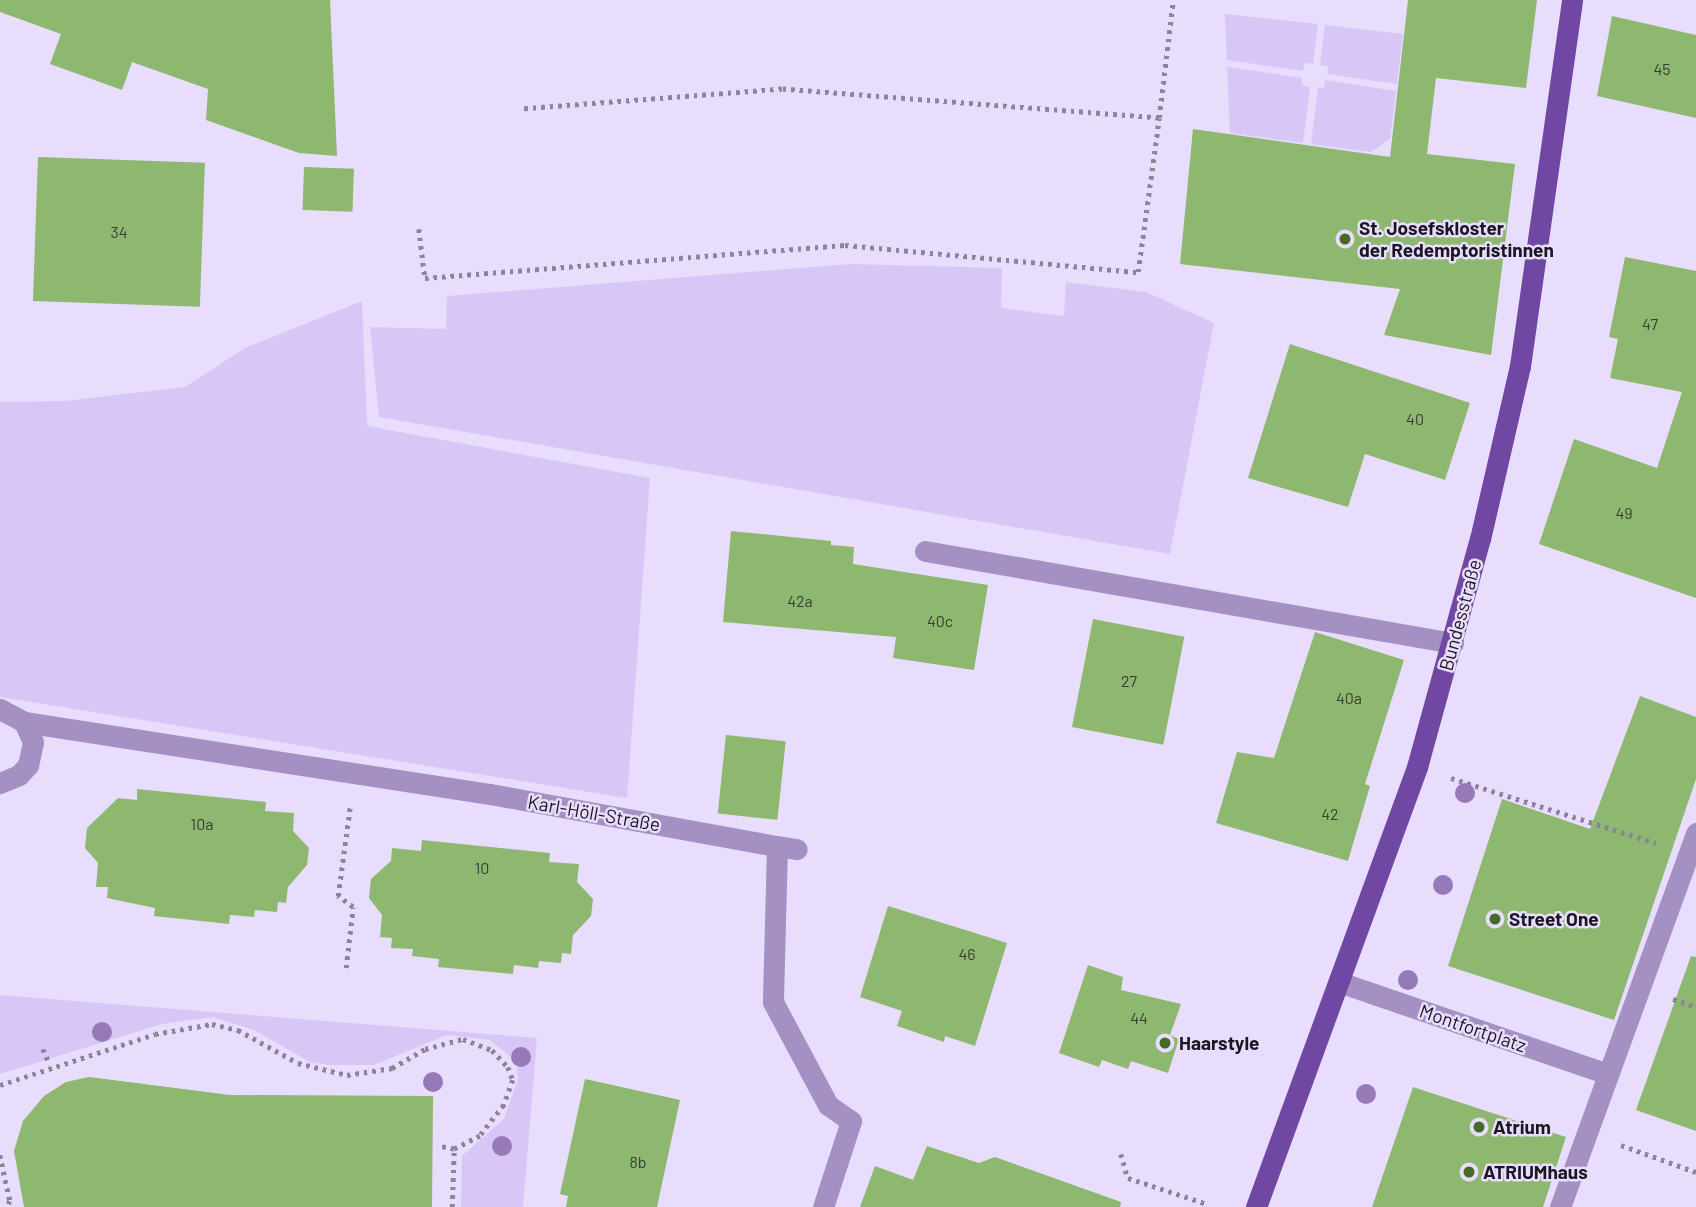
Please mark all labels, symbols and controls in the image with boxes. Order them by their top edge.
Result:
house number: 45 [1653,59,1671,79]
place label: St. Josefskloster der Redemptoristinnen [1359,217,1554,261]
house number: 34 [110,222,128,242]
marker: St. Josefskloster der Redemptoristinnen [1337,231,1353,247]
house number: 47 [1642,314,1658,334]
house number: 40 [1406,409,1424,429]
house number: 49 [1615,503,1633,523]
street label: Bundesstraße [1434,557,1486,673]
house number: 42a [787,591,813,611]
house number: 40c [927,611,953,631]
house number: 27 [1121,671,1137,691]
house number: 40a [1336,688,1362,708]
street label: Karl-Höll-Straße [526,790,662,836]
house number: 42 [1321,804,1339,824]
house number: 10a [191,814,213,834]
house number: 10 [475,858,489,878]
place label: Street One [1509,908,1599,930]
marker: Street One [1487,911,1503,927]
house number: 46 [958,944,976,964]
street label: Montfortplatz [1417,999,1529,1057]
house number: 44 [1130,1008,1148,1028]
place label: Haarstyle [1179,1032,1259,1054]
marker: Haarstyle [1157,1035,1173,1051]
place label: Atrium [1493,1116,1551,1138]
marker: Atrium [1471,1119,1487,1135]
house number: 8b [629,1152,647,1172]
place label: ATRIUMhaus [1483,1161,1588,1183]
marker: ATRIUMhaus [1461,1164,1477,1180]

